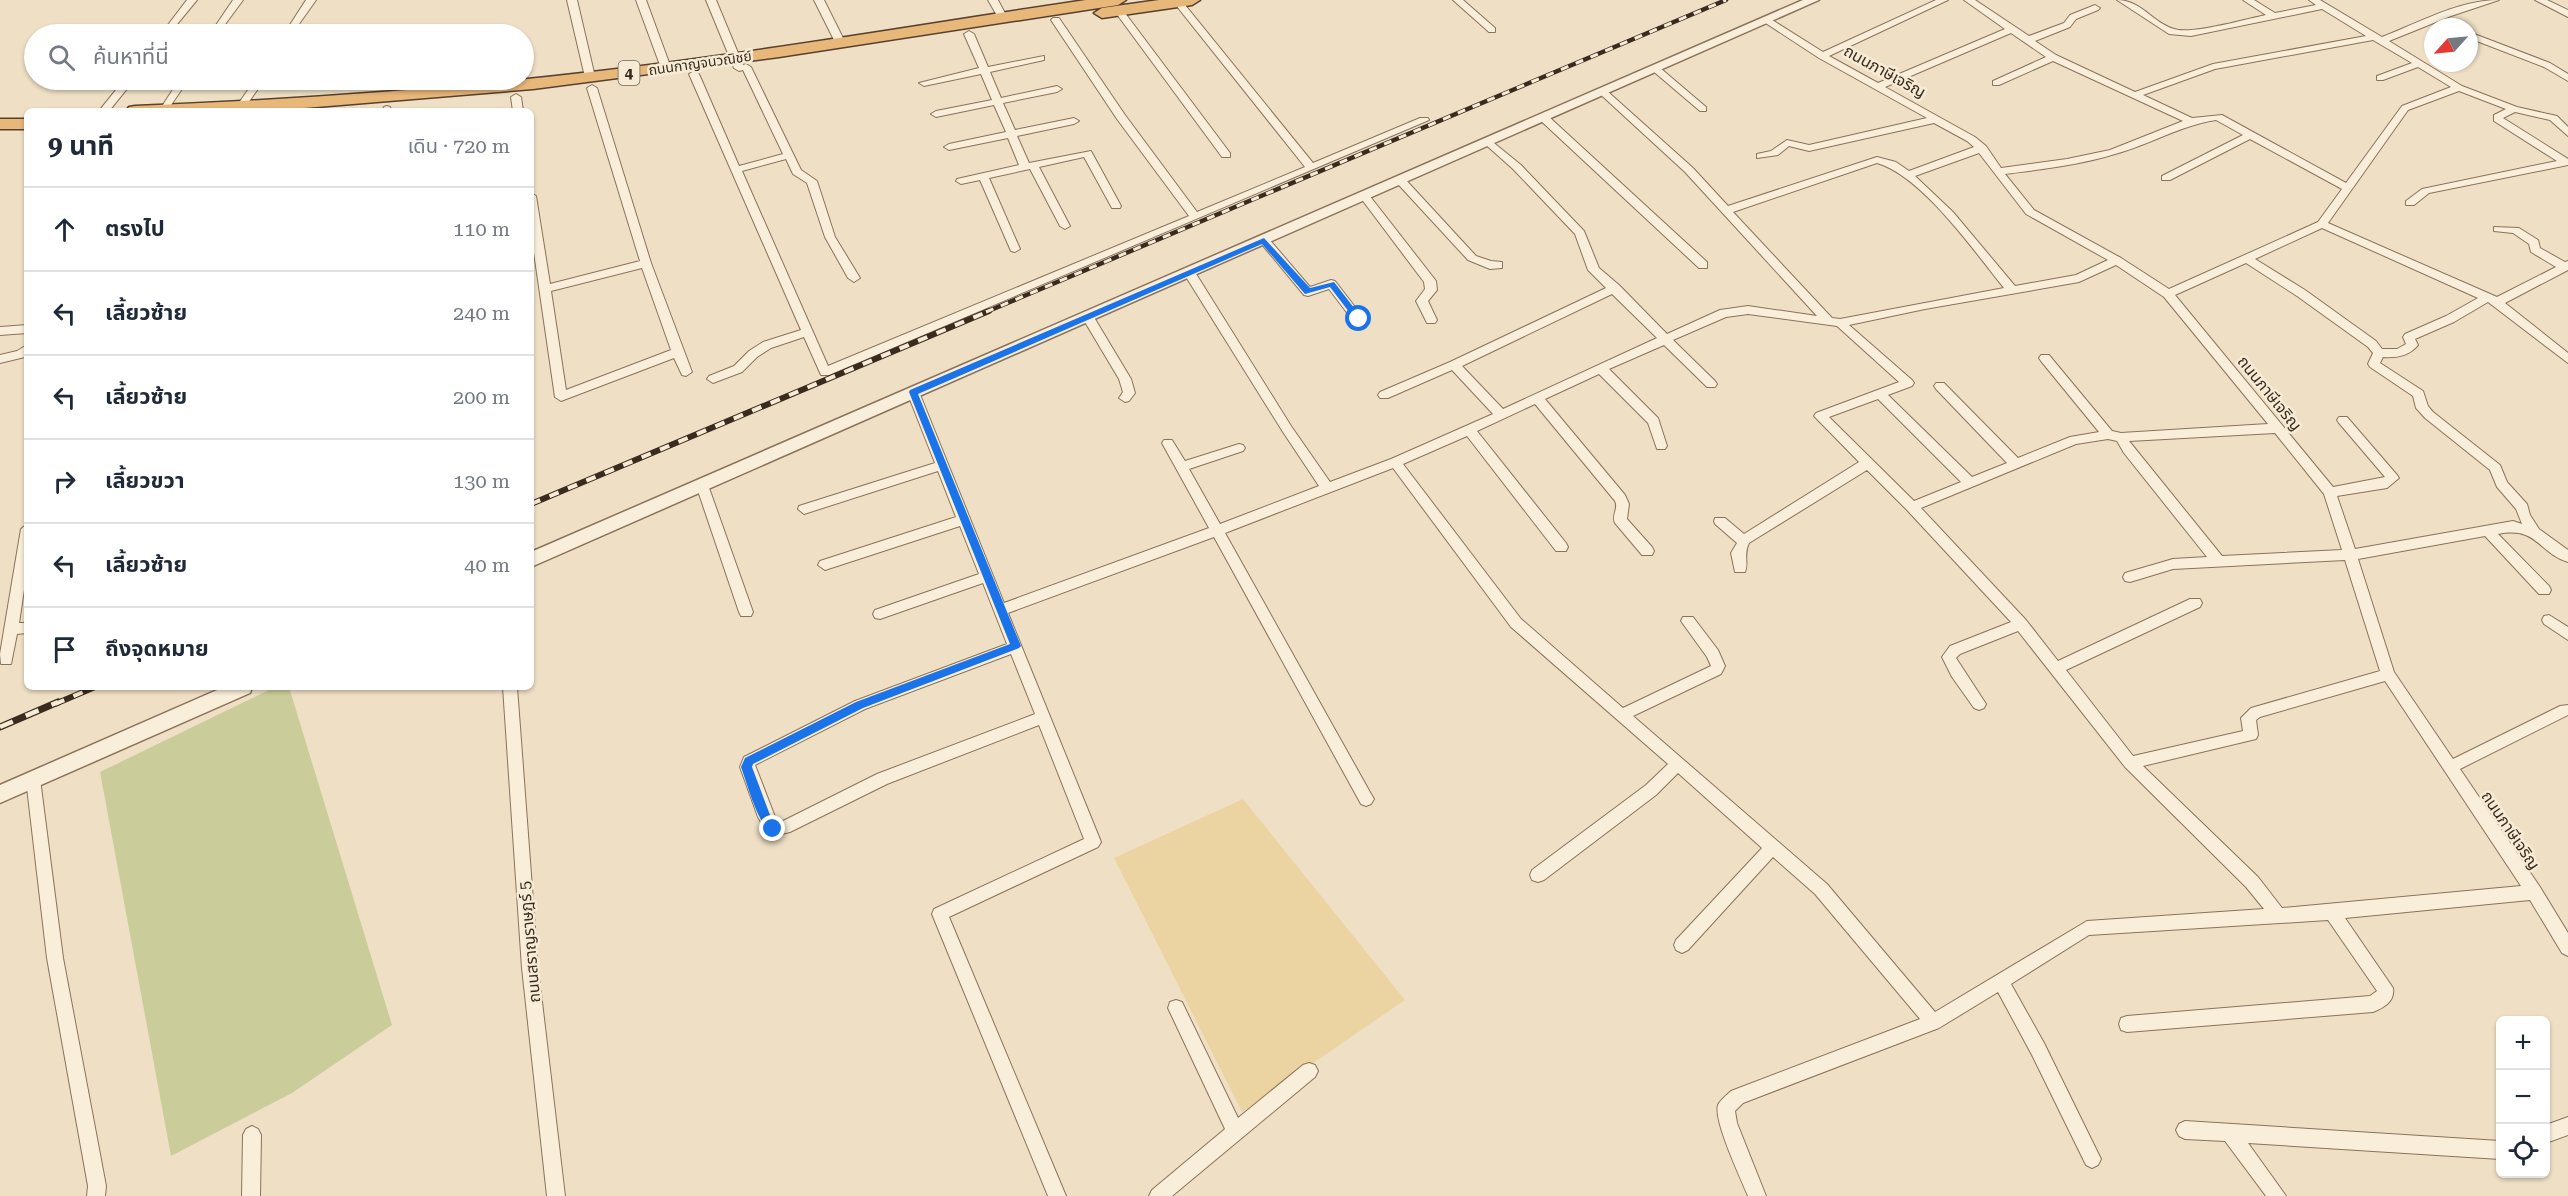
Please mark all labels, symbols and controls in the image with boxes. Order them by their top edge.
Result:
north arrow [2424,18,2478,72]
search box [24,24,534,90]
icon: search [45,41,78,74]
street label: ถนนภาษีเจริญ [1840,41,1929,102]
text: ค้นหาที่นี่ [93,44,169,69]
street label: ถนนกาญจนวณิชย์ [647,48,753,78]
road number: 4 [618,61,640,85]
text: 9 นาที [48,131,114,161]
text: เดิน · 720 m [408,134,510,158]
icon: ahead [48,213,81,246]
text: ตรงไป [105,216,165,241]
text: 110 m [453,217,510,241]
icon: left [48,297,81,330]
text: เลี้ยวซ้าย [105,300,187,325]
text: 240 m [453,301,510,325]
route start [1345,305,1371,331]
street label: ถนนภาษีเจริญ [2234,352,2306,435]
icon: left [48,381,81,414]
text: เลี้ยวซ้าย [105,384,187,409]
text: 200 m [453,385,510,409]
icon: right [48,465,81,498]
text: เลี้ยวขวา [105,468,185,493]
text: 130 m [453,469,510,493]
icon: left [48,549,81,582]
text: เลี้ยวซ้าย [105,552,187,577]
text: 40 m [464,553,510,577]
icon: arrive [48,633,81,666]
text: ถึงจุดหมาย [105,636,209,661]
street label: ถนนภาษีเจริญ [2477,787,2544,873]
route end [759,815,785,841]
street label: ถนนสราญราษฎร์ 5 [515,880,544,1004]
map controls [2496,1016,2550,1178]
button: + [2496,1016,2550,1070]
button: − [2496,1070,2550,1124]
button: locate [2496,1124,2550,1178]

